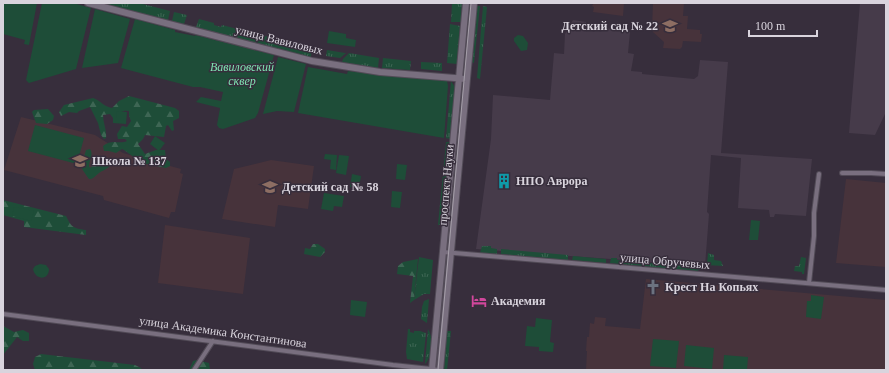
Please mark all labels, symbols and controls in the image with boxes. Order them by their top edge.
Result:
scale bar [749,12,817,38]
school or university icon: Детский сад № 22 [661,17,679,35]
place label: Детский сад № 22 [562,19,658,33]
text: 100 m [755,19,786,33]
street label: улица Вавиловых [234,22,324,58]
park label: Вавиловский сквер [210,60,274,88]
street label: проспект Науки [435,143,457,226]
school or university icon: Школа № 137 [71,152,89,170]
place label: Школа № 137 [92,154,167,168]
building icon: НПО Аврора [495,172,513,190]
place label: НПО Аврора [516,174,588,188]
school or university icon: Детский сад № 58 [261,178,279,196]
place label: Детский сад № 58 [282,180,378,194]
street label: улица Обручевых [619,250,711,272]
church icon: Крест На Копьях [644,278,662,296]
place label: Крест На Копьях [665,280,758,294]
hotel icon: Академия [470,292,488,310]
place label: Академия [491,294,546,308]
street label: улица Академика Константинова [138,313,308,351]

